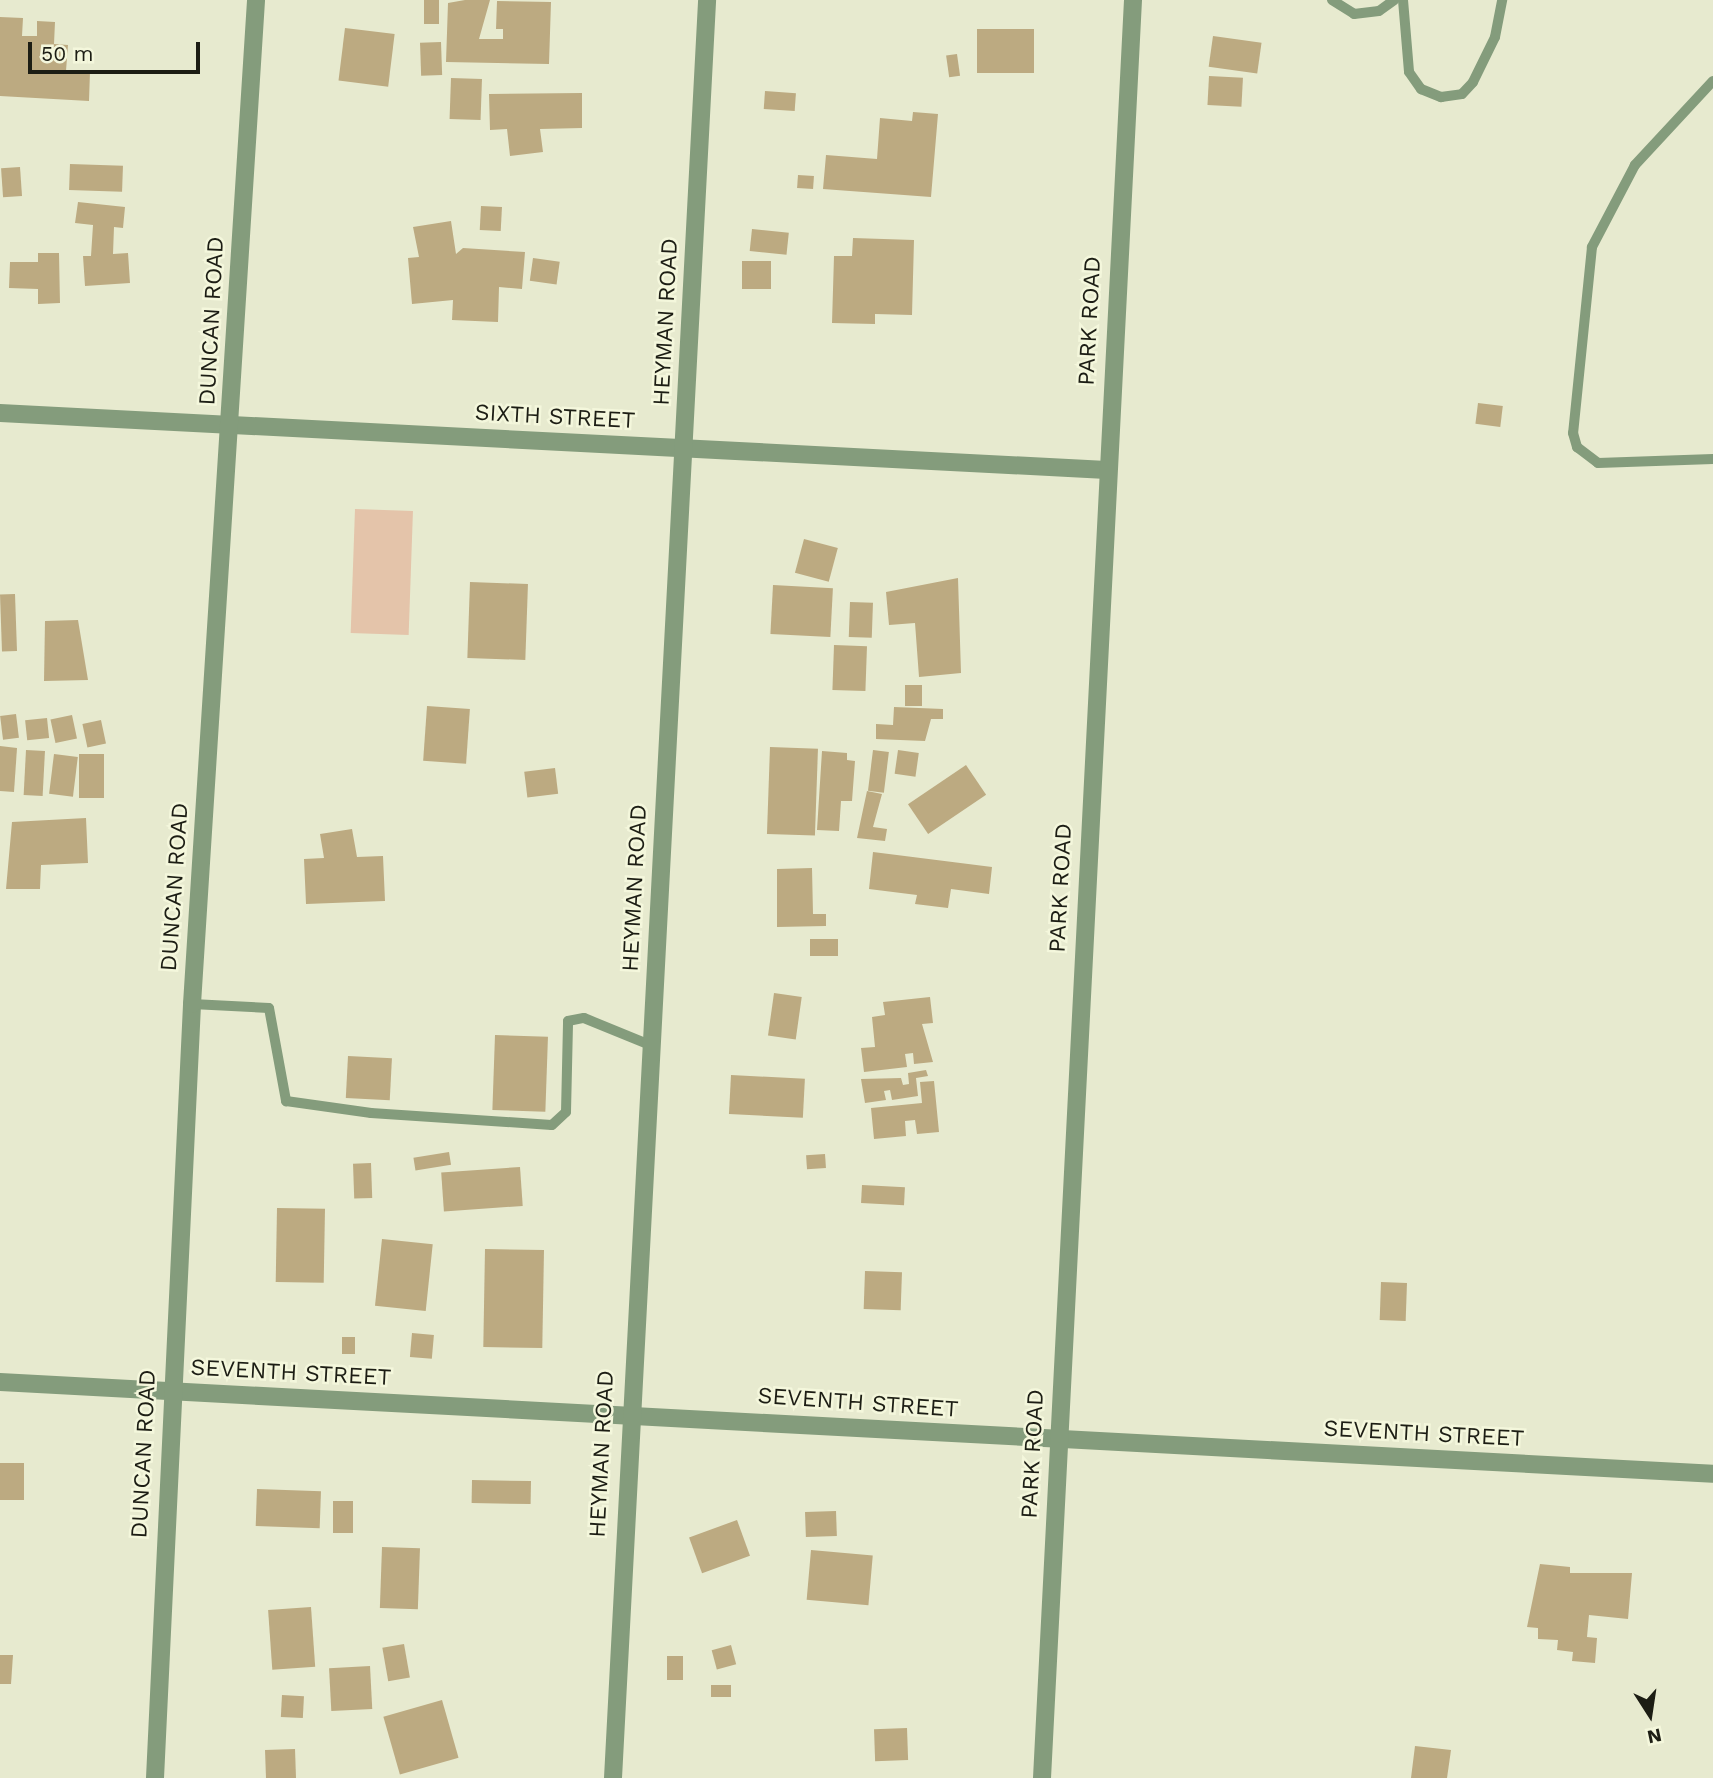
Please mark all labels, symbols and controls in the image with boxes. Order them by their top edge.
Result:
scale bar [32,28,203,72]
text: 50 m [41,41,93,66]
street label: DUNCAN ROAD [194,236,230,406]
street label: HEYMAN ROAD [648,238,684,406]
street label: PARK ROAD [1073,255,1107,387]
street label: SIXTH STREET [474,399,636,435]
street label: DUNCAN ROAD [155,802,195,972]
street label: HEYMAN ROAD [617,804,653,972]
street label: PARK ROAD [1044,822,1078,954]
street label: SEVENTH STREET [190,1354,392,1392]
street label: DUNCAN ROAD [126,1369,162,1539]
street label: HEYMAN ROAD [584,1370,620,1538]
street label: SEVENTH STREET [757,1382,959,1424]
street label: PARK ROAD [1016,1388,1050,1520]
street label: SEVENTH STREET [1323,1415,1525,1453]
north arrow [1615,1680,1685,1750]
text: N [1645,1723,1664,1749]

